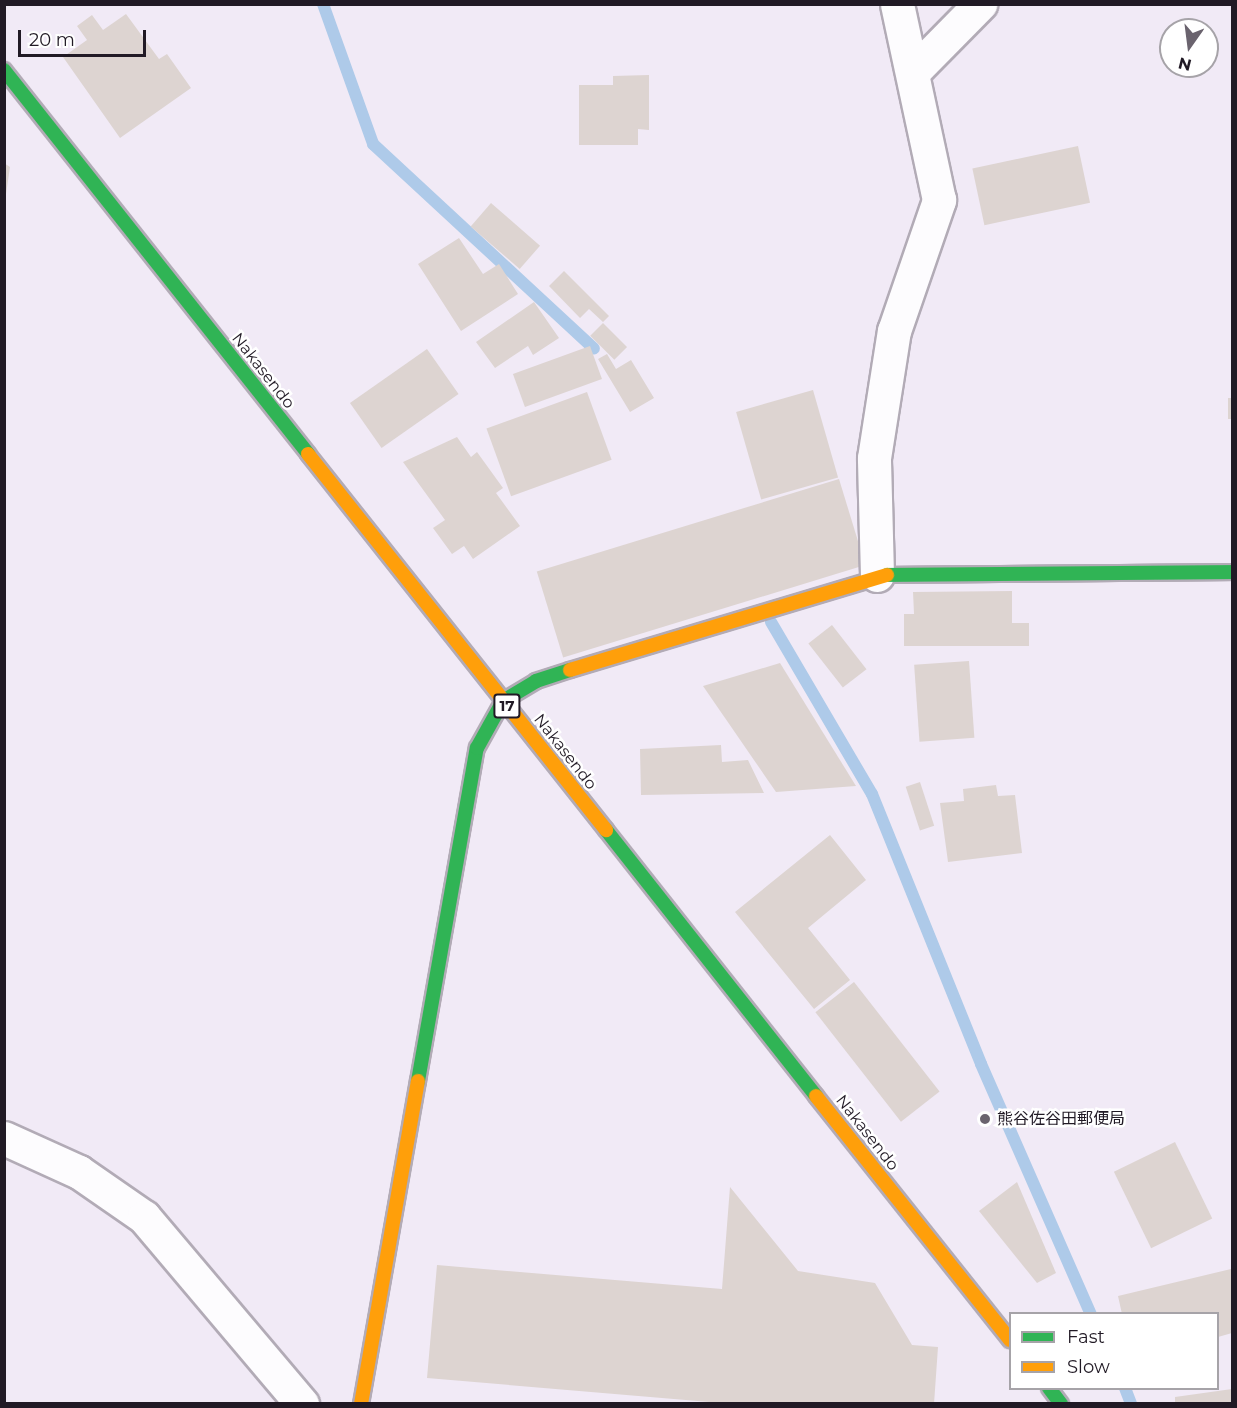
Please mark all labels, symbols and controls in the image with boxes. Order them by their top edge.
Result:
scale bar [21,18,148,56]
north arrow [1159,18,1219,78]
text: 20 m [29,29,75,51]
text: N [1176,53,1194,75]
street label: Nakasendo [228,329,298,413]
road number: 17 [492,694,522,718]
street label: Nakasendo [530,710,600,794]
street label: Nakasendo [832,1091,902,1175]
place label: 熊谷佐谷田郵便局 [997,1109,1125,1129]
marker: 熊谷佐谷田郵便局 [978,1112,992,1126]
legend [1009,1312,1219,1390]
text: Fast [1067,1326,1105,1348]
text: Slow [1067,1356,1110,1378]

